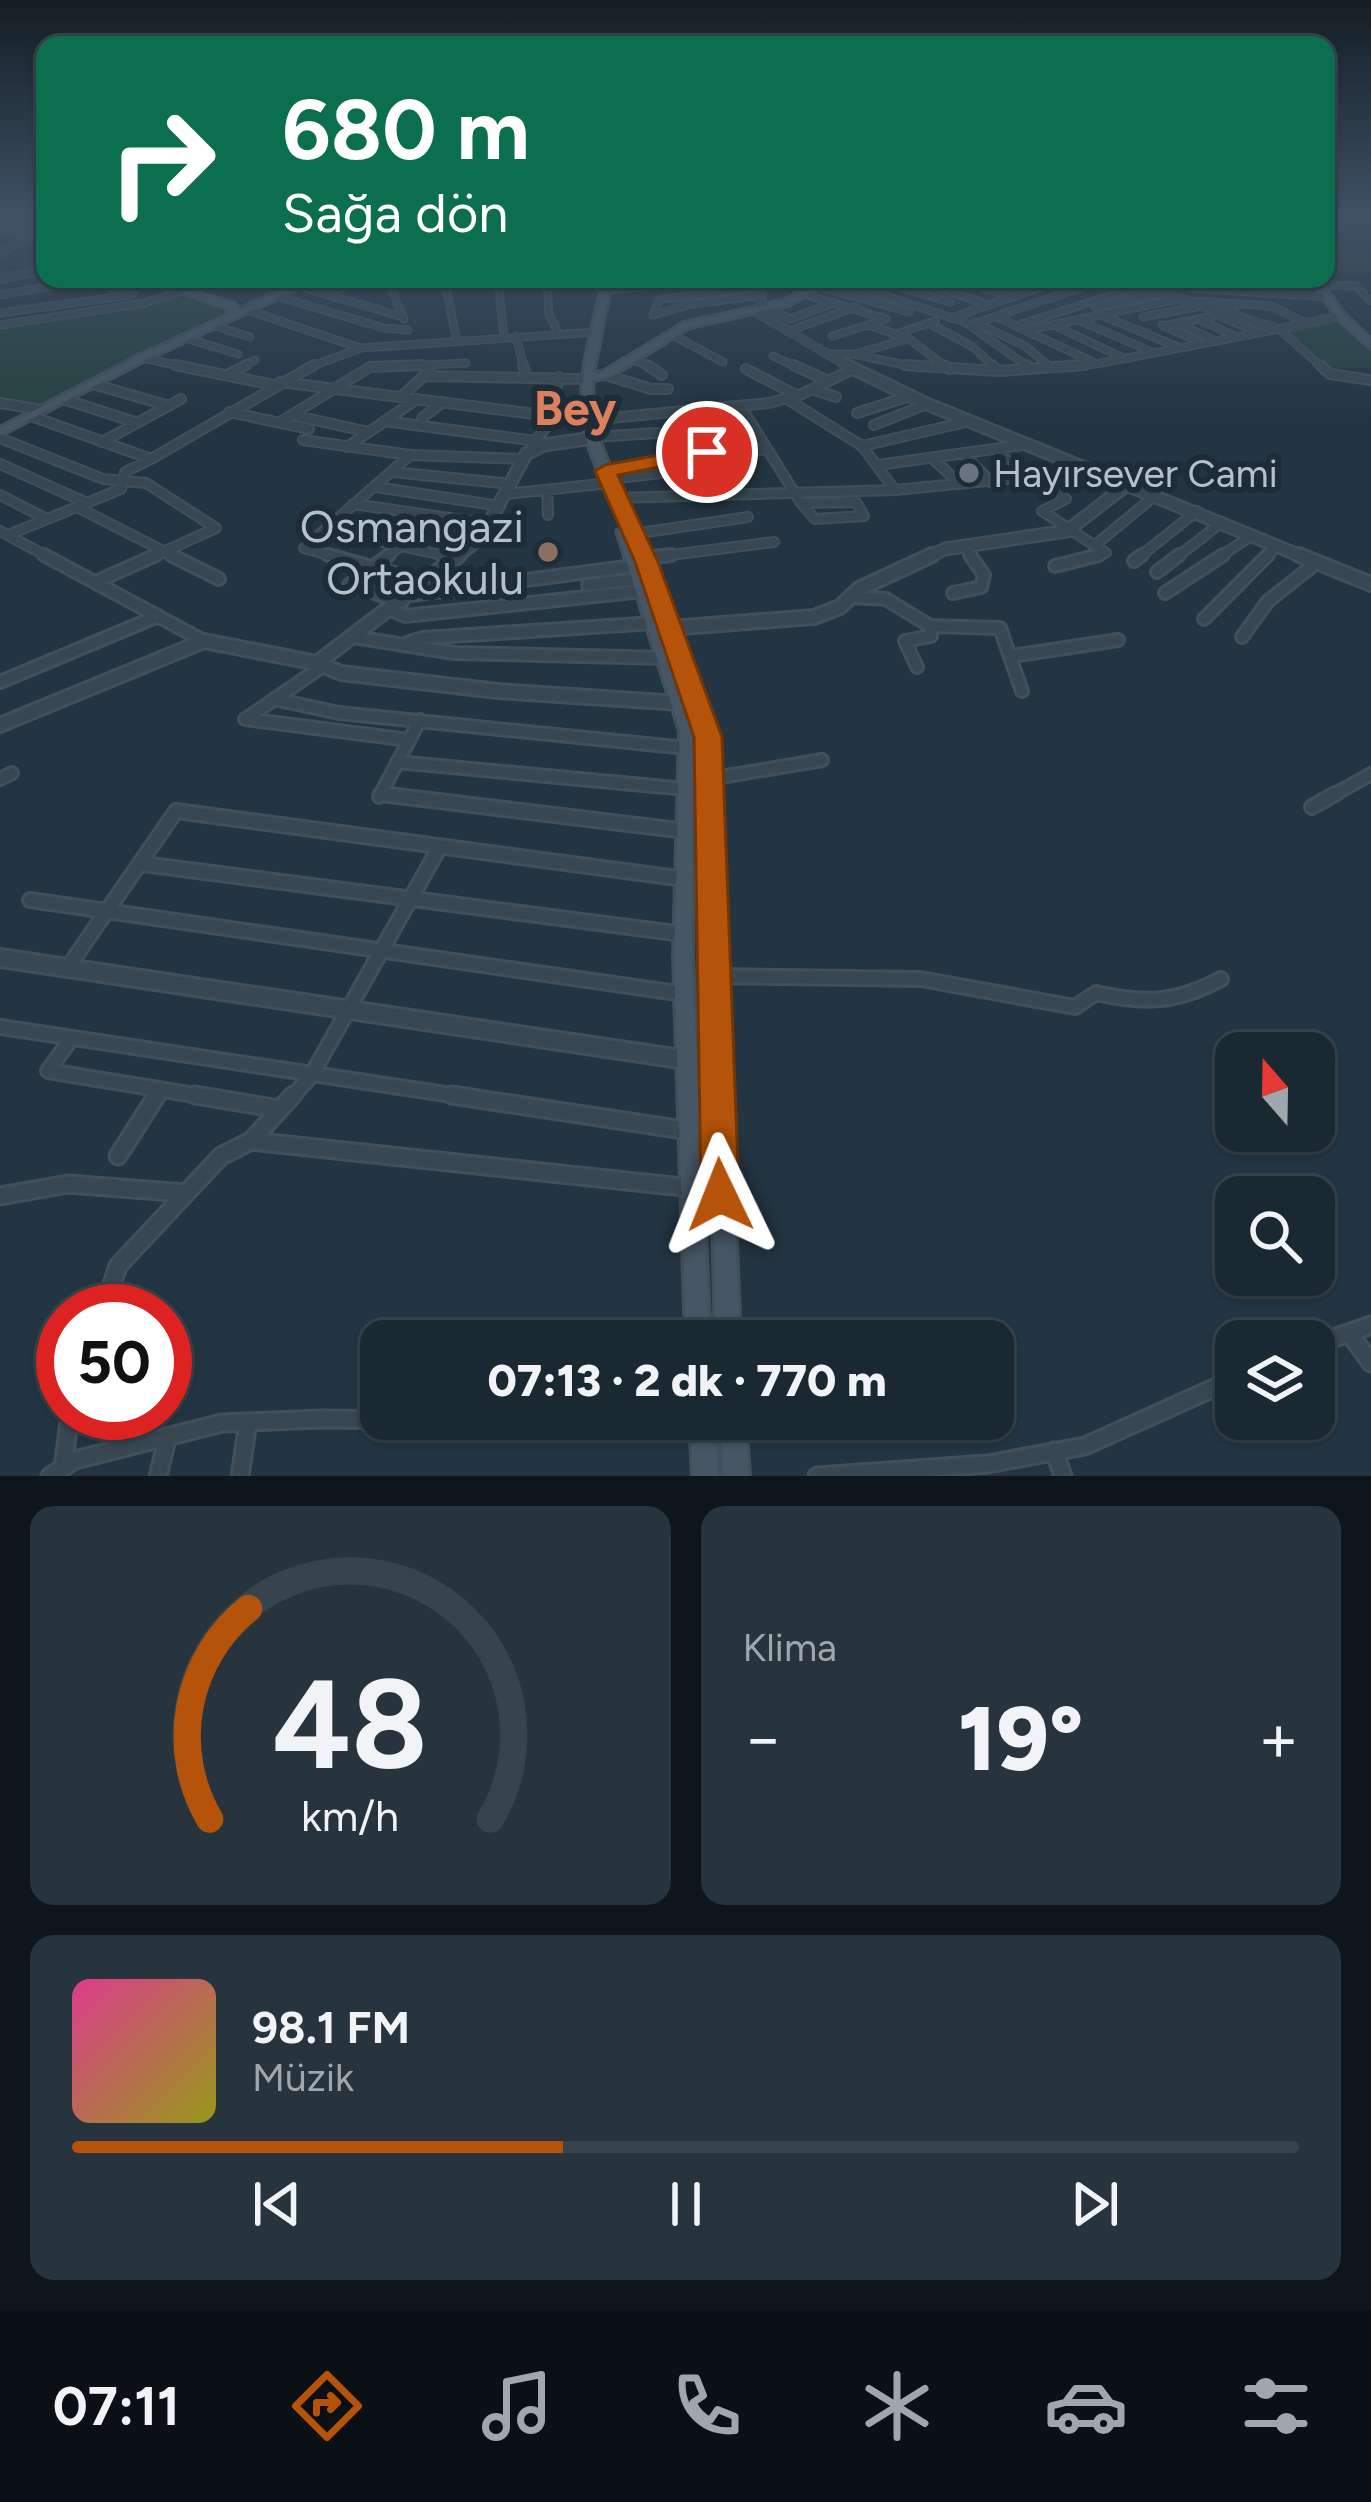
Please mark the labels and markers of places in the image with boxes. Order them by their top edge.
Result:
pin [656,401,758,503]
place label: Hayırsever Cami [993,450,1278,497]
marker: Hayırsever Cami [956,460,982,486]
place label: Osmangazi Ortaokulu [300,499,524,605]
marker: Osmangazi Ortaokulu [535,539,561,565]

